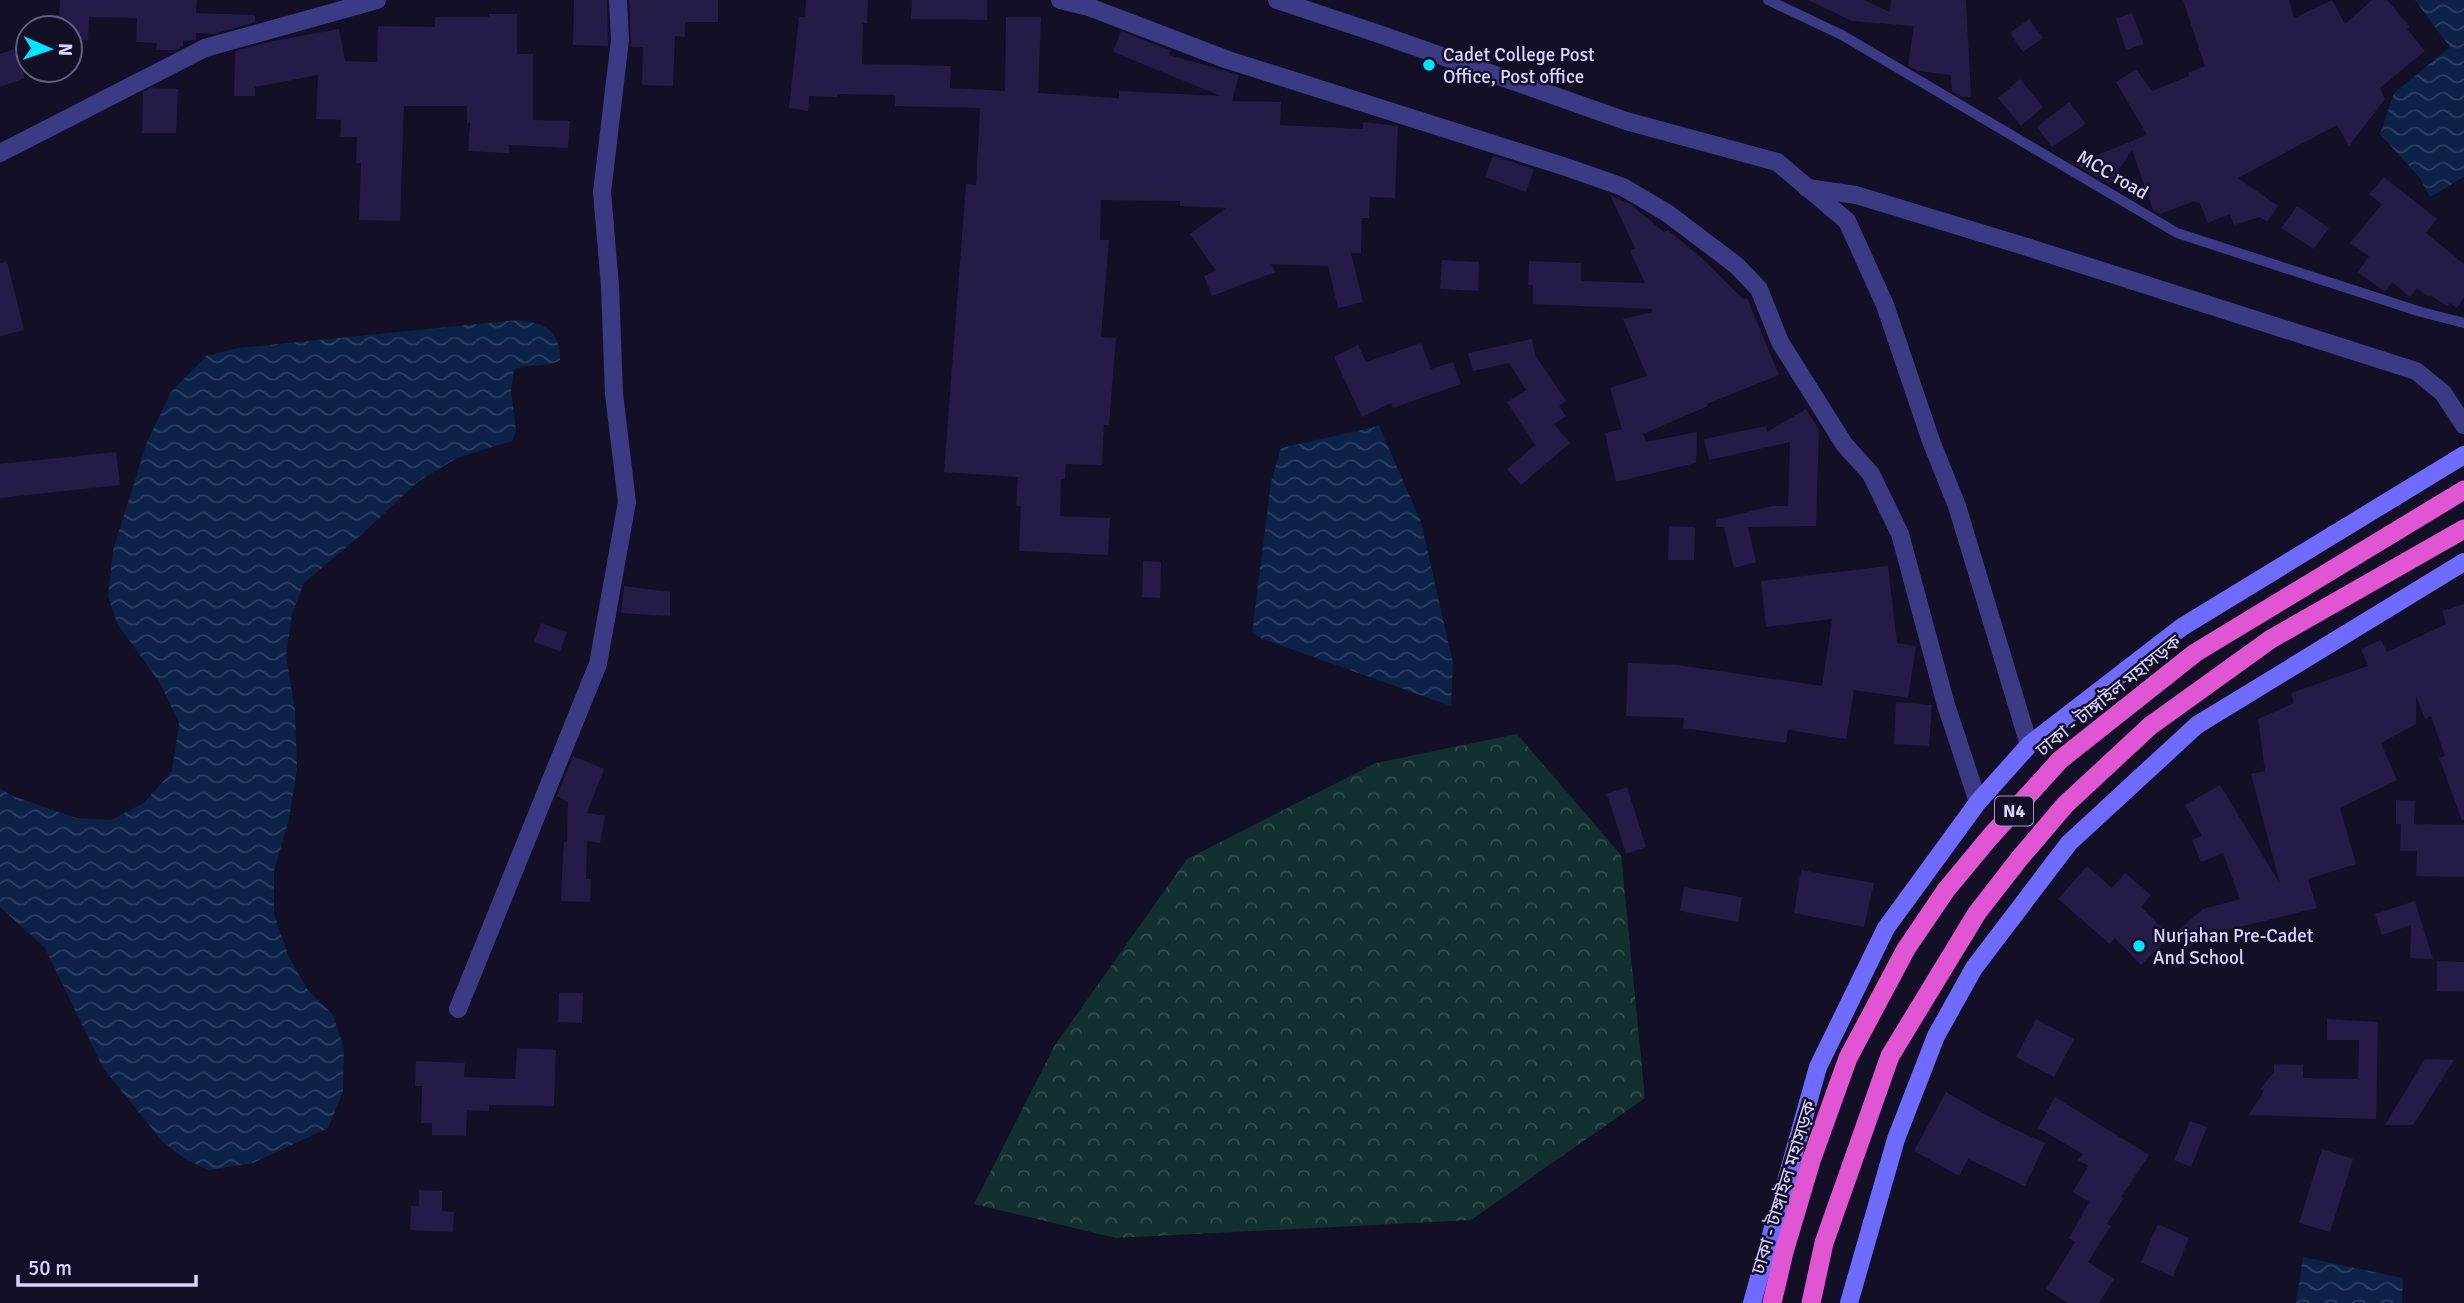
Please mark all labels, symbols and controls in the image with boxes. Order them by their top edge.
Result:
north arrow [14,14,84,84]
text: N [53,43,77,57]
place label: Cadet College Post Office, Post office [1443,43,1595,89]
marker: Cadet College Post Office, Post office [1421,57,1437,73]
street label: MCC road [2073,145,2152,205]
street label: ঢাকা - টাঙ্গাইল মহাসড়ক [2030,629,2187,762]
road number: N4 [1995,796,2033,826]
place label: Nurjahan Pre-Cadet And School [2153,924,2314,970]
marker: Nurjahan Pre-Cadet And School [2131,938,2147,954]
street label: ঢাকা - টাঙ্গাইল মহাসড়ক [1746,1097,1822,1278]
scale bar [18,1244,196,1288]
text: 50 m [28,1255,72,1281]

